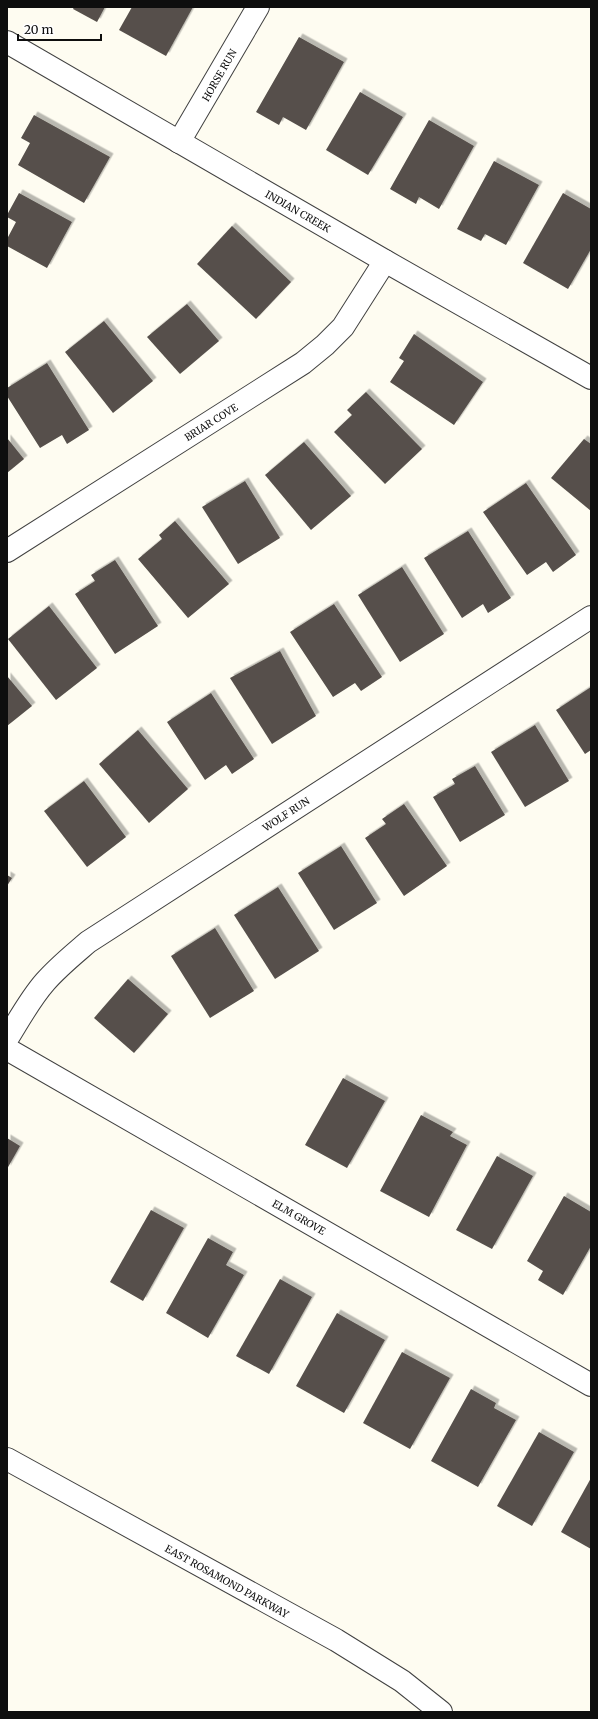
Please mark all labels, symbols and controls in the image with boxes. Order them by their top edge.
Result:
scale bar [18,16,101,42]
text: 20 m [24,22,53,37]
street label: HORSE RUN [199,47,240,104]
street label: INDIAN CREEK [263,188,333,236]
street label: BRIAR COVE [182,401,241,444]
street label: WOLF RUN [260,794,312,835]
street label: ELM GROVE [270,1197,328,1238]
street label: EAST ROSAMOND PARKWAY [163,1542,291,1621]

